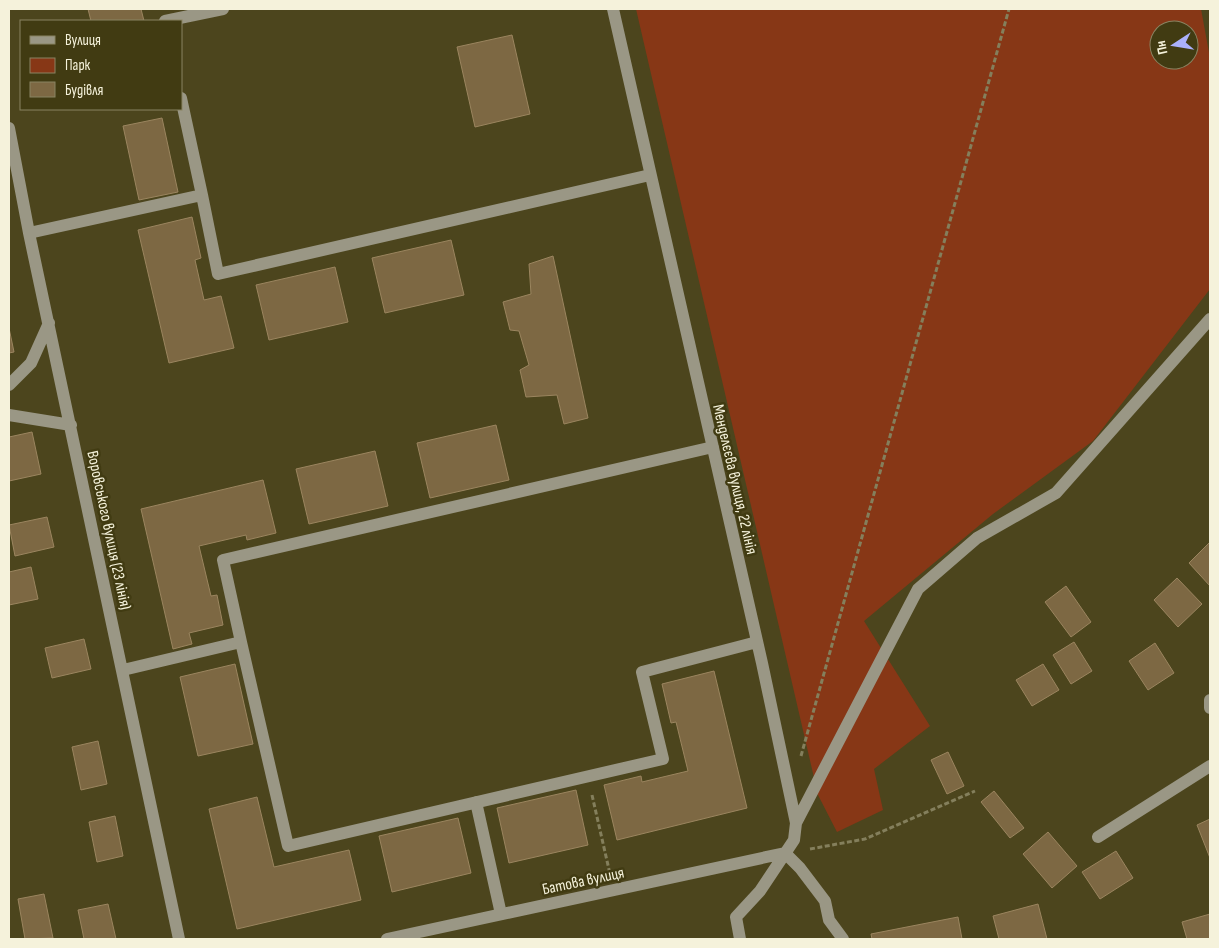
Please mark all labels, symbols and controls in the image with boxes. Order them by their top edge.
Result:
legend [20,20,182,110]
north arrow [1149,20,1199,70]
text: Вулиця [65,31,101,50]
text: Пн [1152,39,1171,56]
text: Парк [65,56,91,75]
text: Будівля [65,81,104,100]
street label: Менделєєва вулиця, 22 лінія [708,403,761,556]
street label: Воровського вулиця (23 лiнiя) [82,449,135,611]
street label: Батова вулиця [541,864,626,899]

